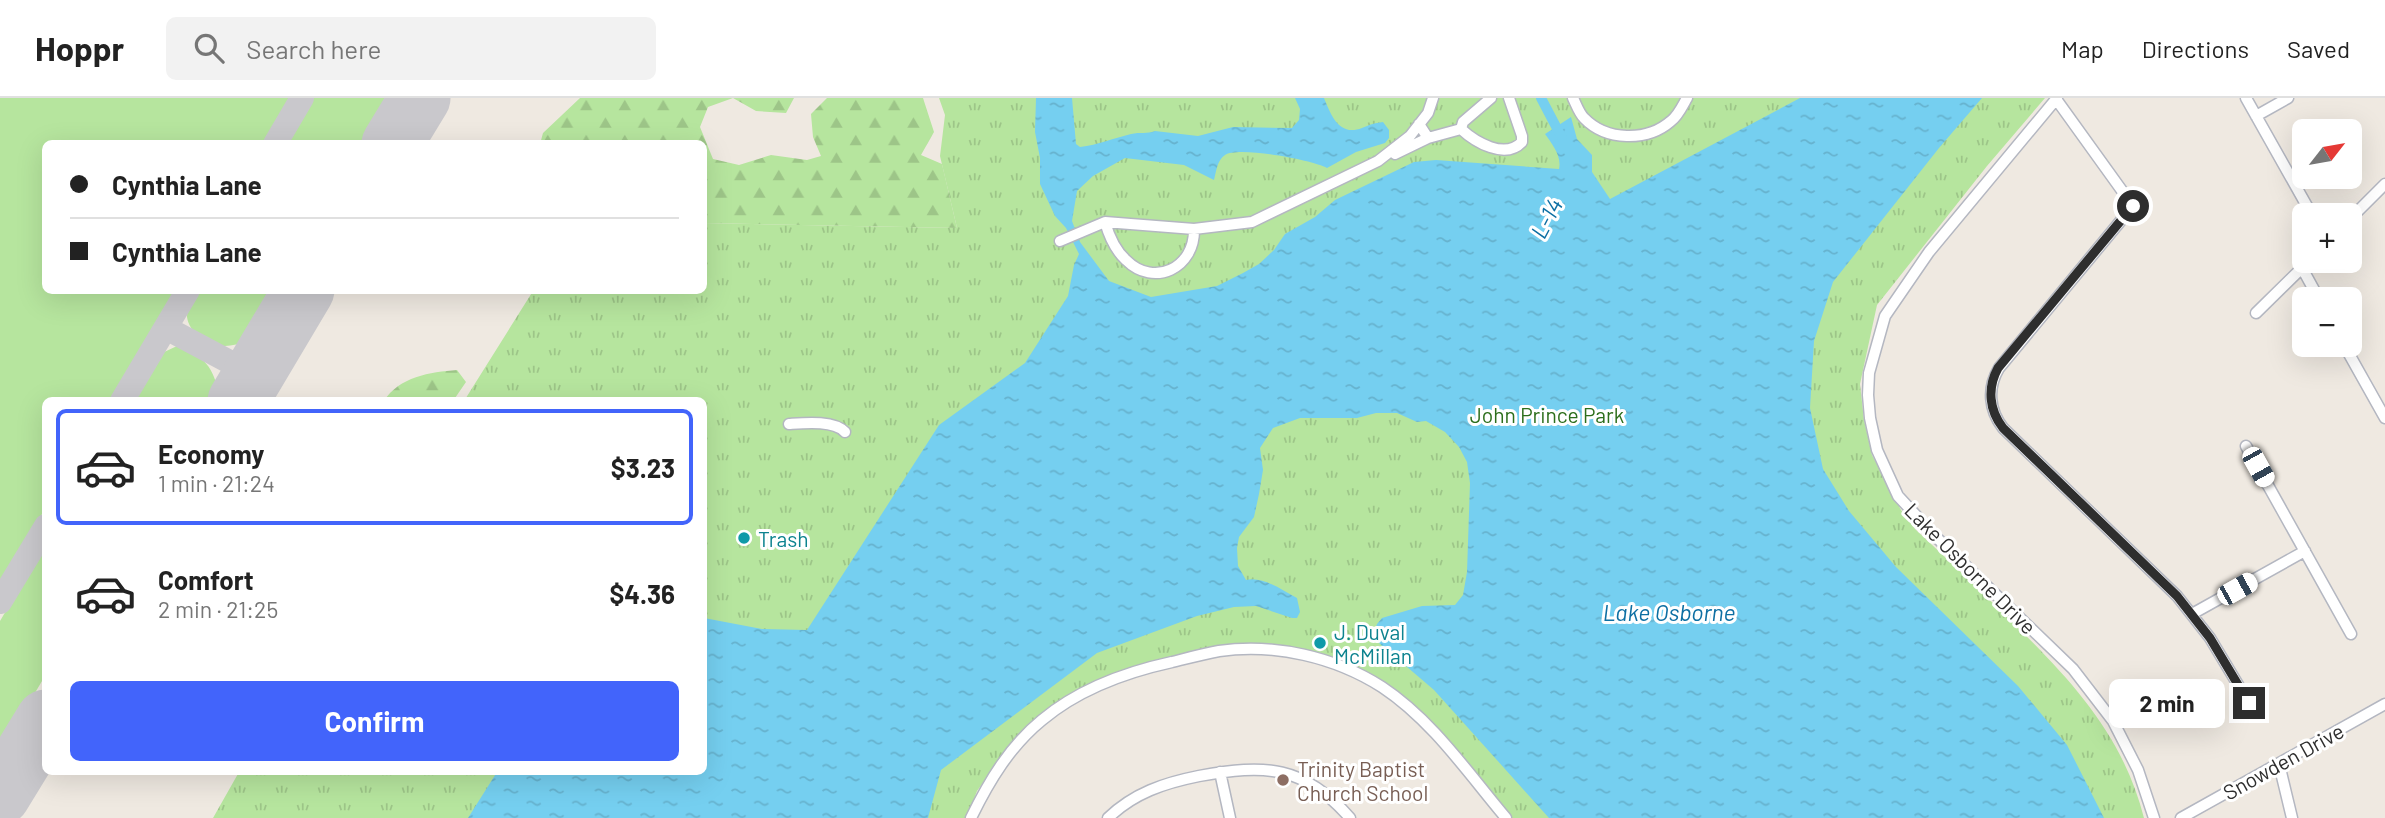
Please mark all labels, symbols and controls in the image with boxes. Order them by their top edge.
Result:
search box [166,17,656,80]
text: Hoppr [35,28,124,68]
icon: search [190,29,228,67]
text: Search here [246,33,381,64]
text: Map [2061,34,2104,63]
text: Directions [2142,34,2249,63]
text: Saved [2287,34,2350,63]
north arrow [2292,119,2362,189]
map controls [2292,119,2362,357]
text: Cynthia Lane [112,169,262,200]
route start [2117,190,2149,222]
water label: L-14 [1524,193,1568,243]
button: + [2292,203,2362,273]
text: Cynthia Lane [112,236,262,267]
button: − [2292,287,2362,357]
park label: John Prince Park [1470,402,1624,427]
icon: car [74,436,137,499]
text: Economy [158,438,264,469]
car [2239,444,2278,490]
text: $3.23 [611,452,675,483]
text: 1 min · 21:24 [158,469,275,497]
street label: Lake Osborne Drive [1900,497,2042,639]
place label: Trash [758,526,809,551]
marker: Trash [736,530,752,546]
icon: car [74,562,137,625]
text: Comfort [158,564,254,595]
car [2214,570,2261,608]
text: $4.36 [609,578,675,609]
text: 2 min · 21:25 [158,595,278,623]
water label: Lake Osborne [1603,598,1735,626]
place label: J. Duval McMillan [1334,619,1412,668]
marker: J. Duval McMillan [1312,635,1328,651]
callout: 2 min [2109,678,2224,728]
button: Confirm [70,681,679,761]
route end [2233,687,2265,719]
text: 2 min [2139,689,2195,717]
street label: Snowden Drive [2218,718,2348,804]
place label: Trinity Baptist Church School [1297,756,1428,805]
marker: Trinity Baptist Church School [1275,772,1291,788]

